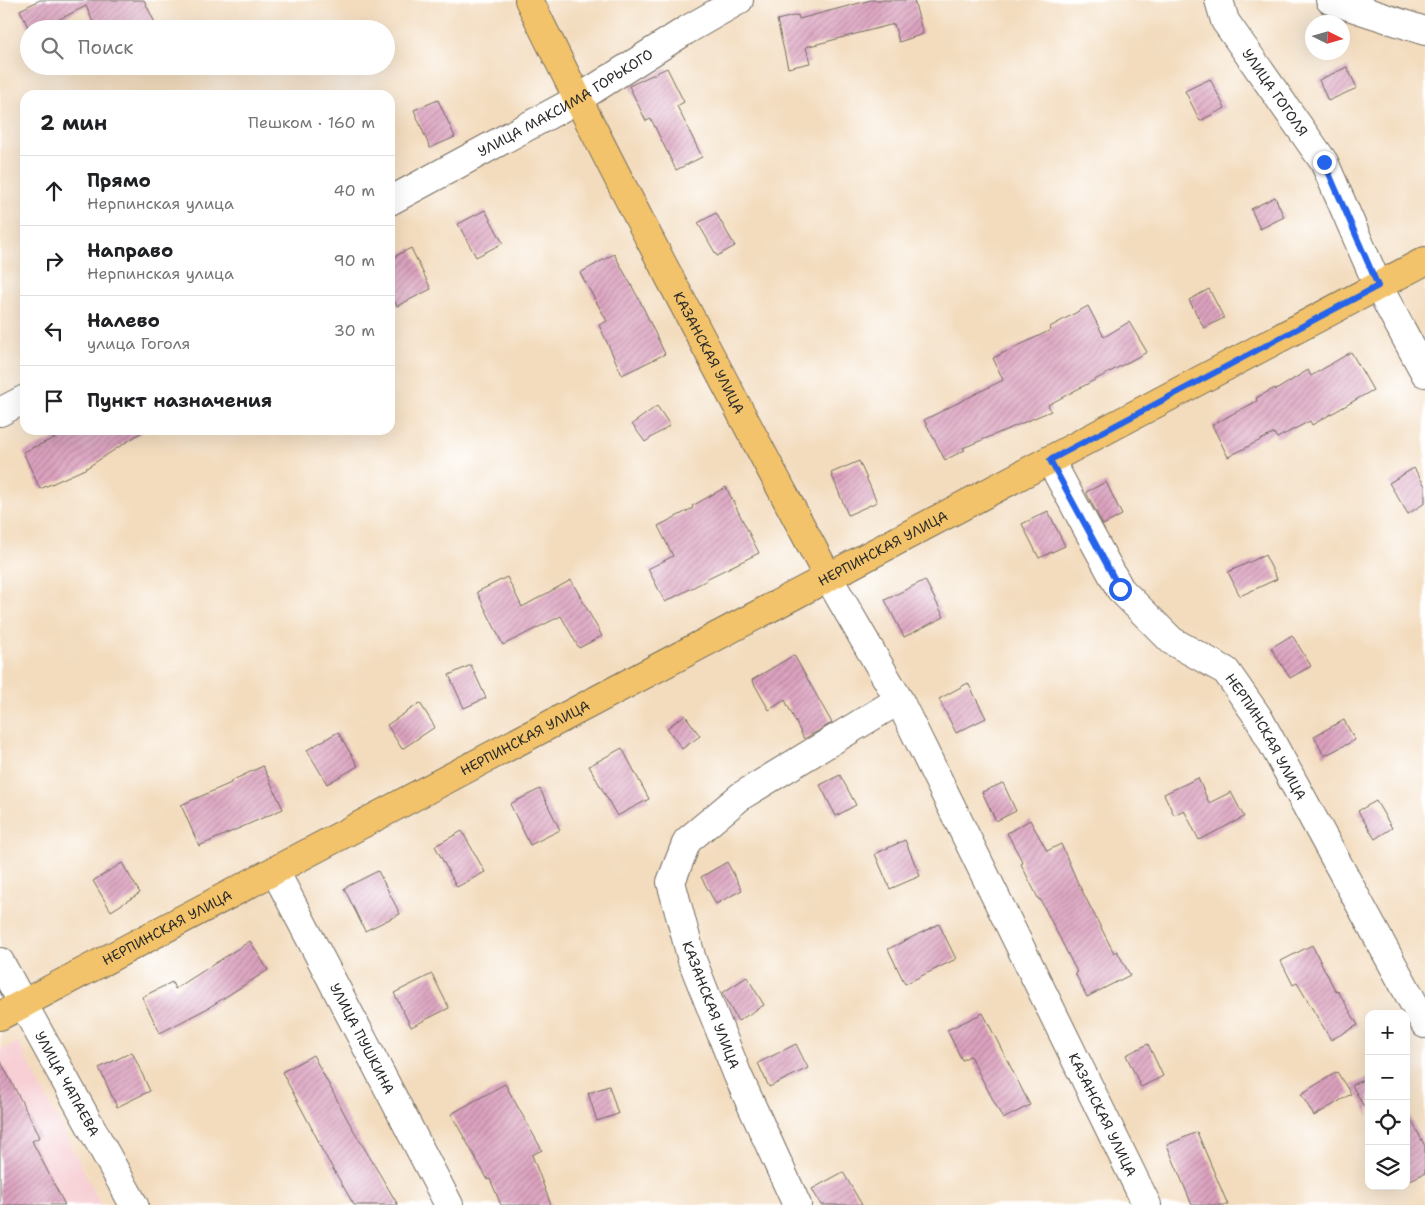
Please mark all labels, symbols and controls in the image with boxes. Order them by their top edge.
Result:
north arrow [1305,15,1350,60]
search box [20,20,395,75]
icon: search [38,34,66,62]
text: Поиск [78,35,133,60]
street label: УЛИЦА МАКСИМА ГОРЬКОГО [475,45,656,161]
street label: УЛИЦА ГОГОЛЯ [1238,45,1312,140]
text: 2 мин [40,109,107,137]
text: Пешком · 160 m [248,112,375,133]
route end [1313,151,1336,174]
text: Прямо [87,168,151,193]
icon: ahead [40,177,68,205]
text: 40 m [333,180,375,201]
text: Нерпинская улица [87,193,234,214]
text: Направо [87,238,173,263]
icon: right [40,247,68,275]
text: 90 m [334,250,375,271]
text: Нерпинская улица [87,263,234,284]
street label: КАЗАНСКАЯ УЛИЦА [669,288,749,417]
text: Налево [87,308,160,333]
icon: left [40,317,68,345]
text: 30 m [334,320,375,341]
text: улица Гоголя [87,333,190,354]
icon: arrive [40,387,68,415]
text: Пункт назначения [87,388,272,413]
street label: НЕРПИНСКАЯ УЛИЦА [815,507,951,590]
route start [1109,578,1132,601]
street label: НЕРПИНСКАЯ УЛИЦА [1221,670,1310,803]
street label: НЕРПИНСКАЯ УЛИЦА [457,696,593,780]
street label: НЕРПИНСКАЯ УЛИЦА [99,886,235,969]
street label: КАЗАНСКАЯ УЛИЦА [678,939,744,1071]
street label: УЛИЦА ПУШКИНА [326,980,399,1097]
map controls [1365,1010,1410,1190]
button: + [1365,1010,1410,1055]
street label: УЛИЦА ЧАПАЕВА [31,1028,103,1139]
street label: КАЗАНСКАЯ УЛИЦА [1065,1050,1141,1180]
button: − [1365,1055,1410,1100]
button: locate [1365,1100,1410,1145]
button: layers [1365,1145,1410,1190]

